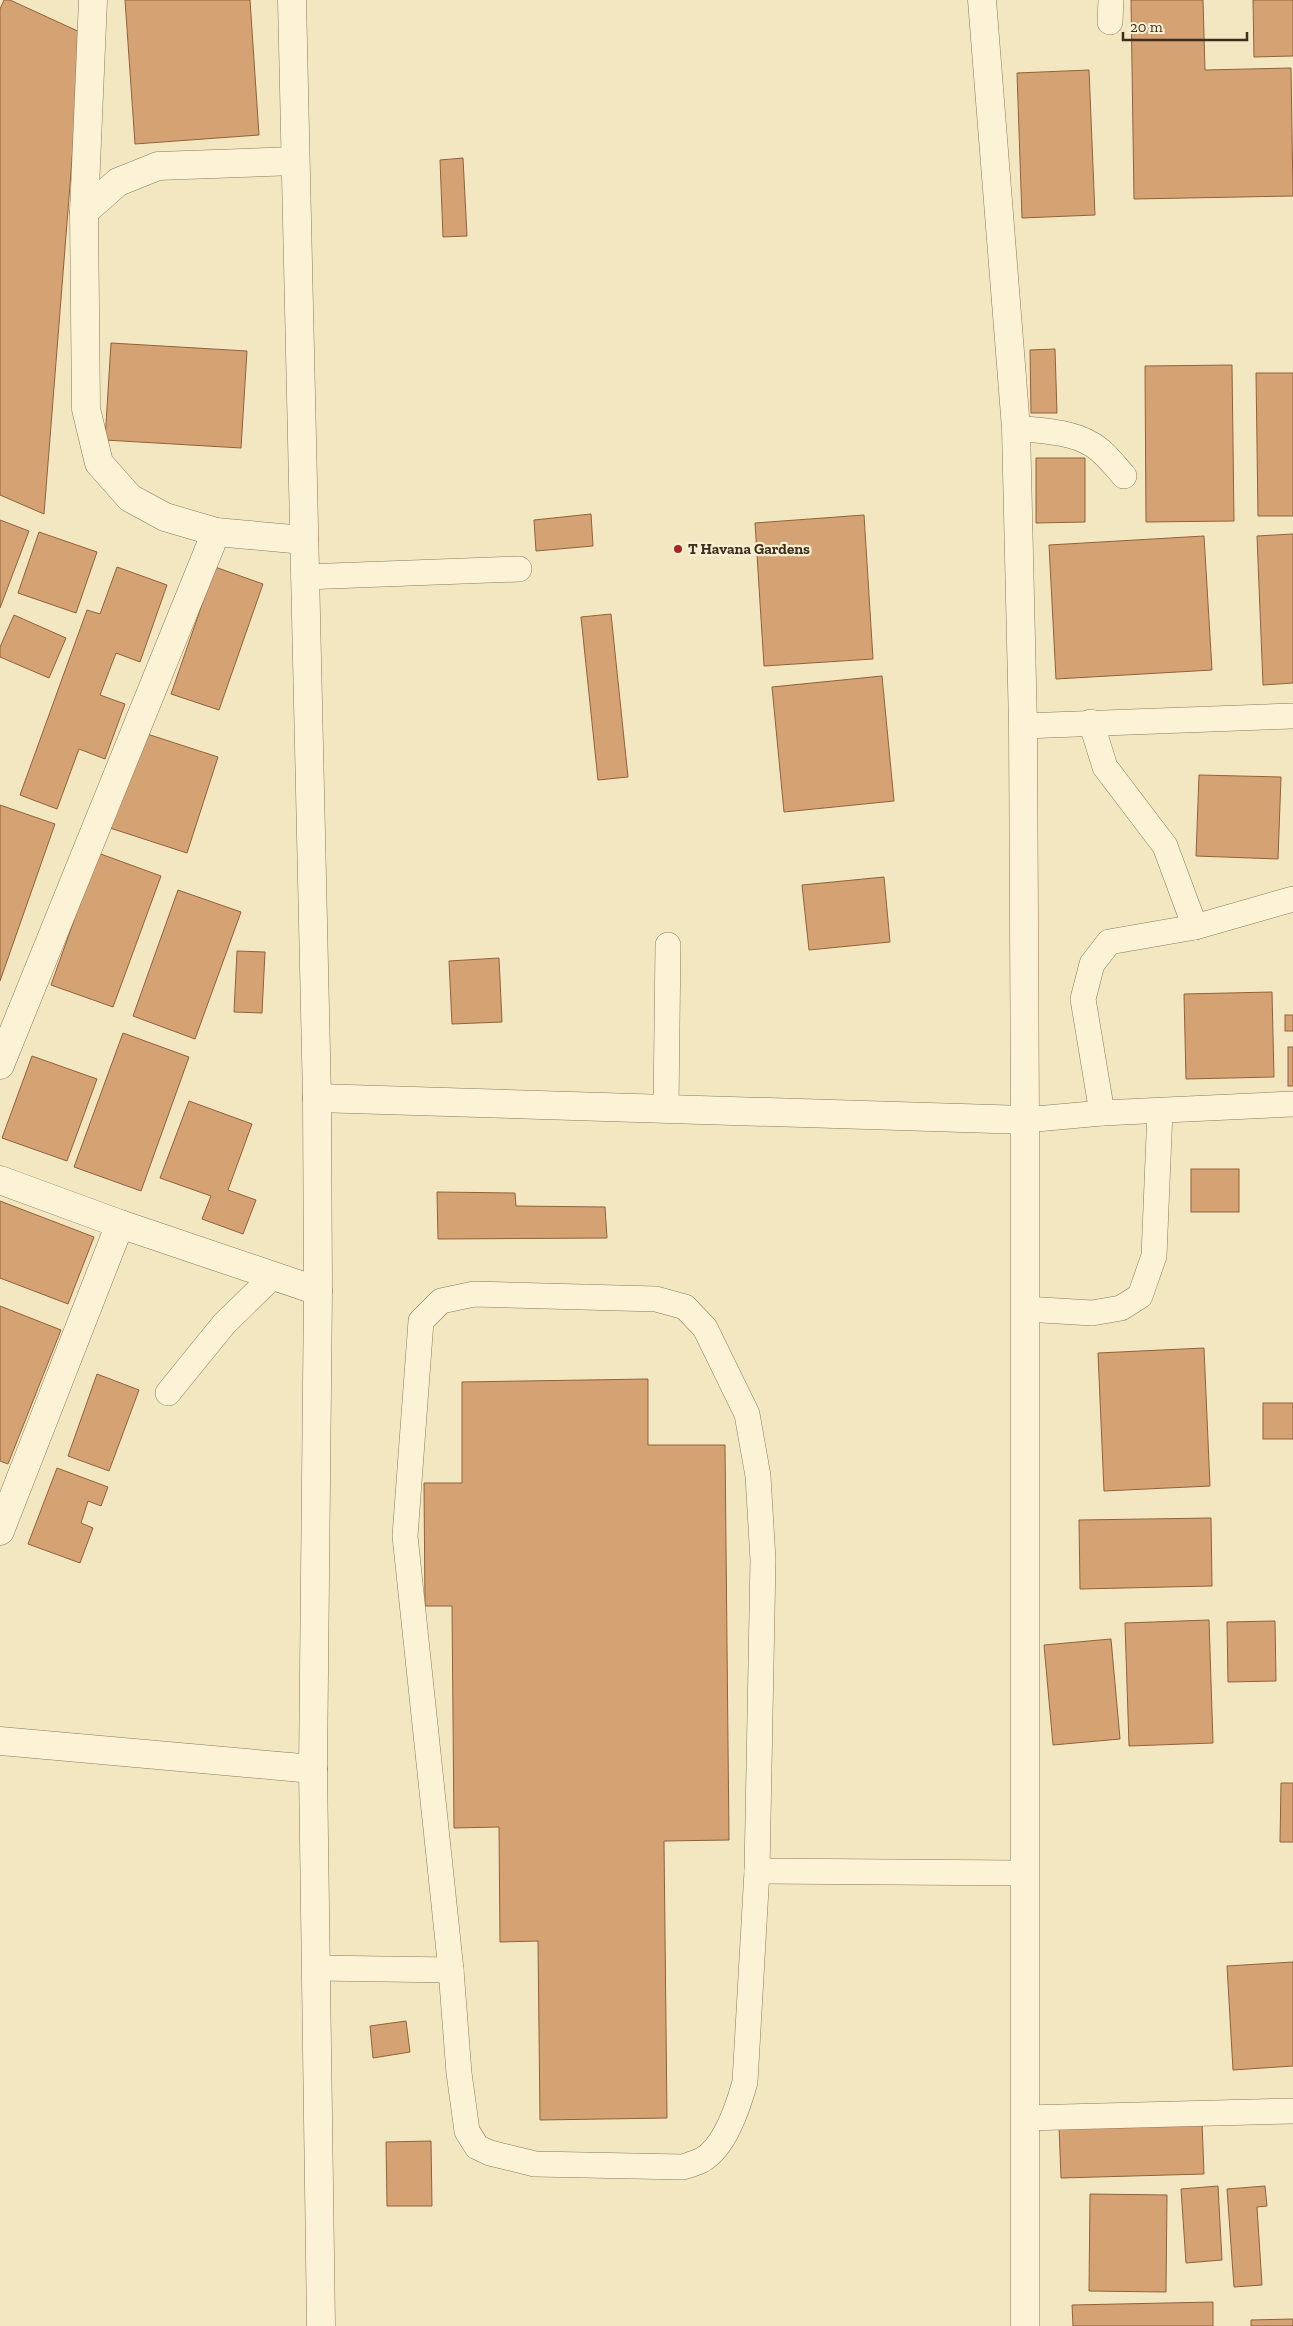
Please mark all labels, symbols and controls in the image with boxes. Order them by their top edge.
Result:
scale bar [1123,10,1247,42]
text: 20 m [1130,18,1163,36]
place label: T Havana Gardens [688,540,810,558]
marker: T Havana Gardens [672,543,684,555]

